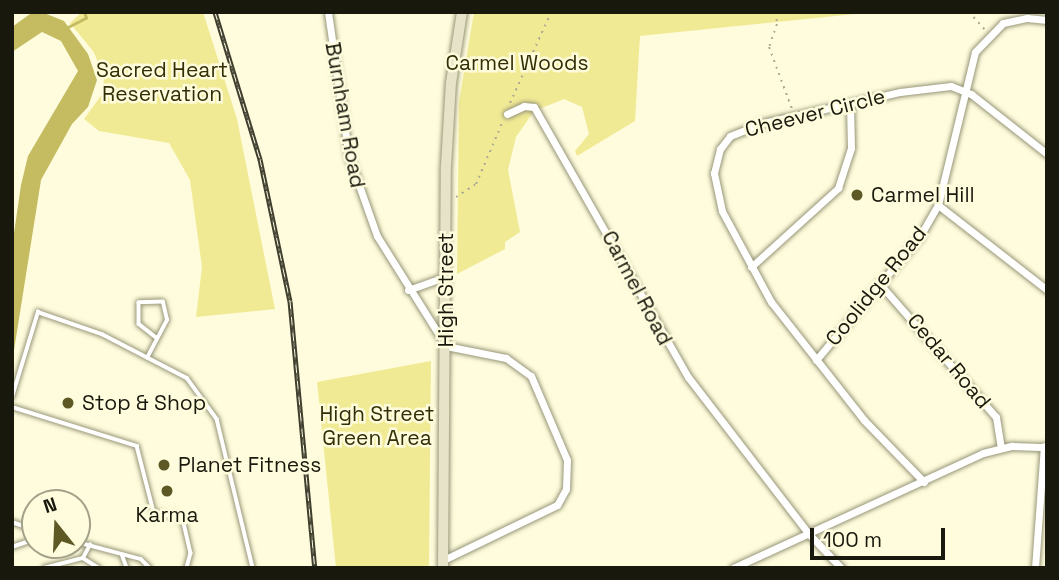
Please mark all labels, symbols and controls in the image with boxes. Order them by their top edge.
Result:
street label: Burnham Road [320,40,370,190]
park label: Carmel Woods [445,50,589,76]
park label: Sacred Heart Reservation [96,57,228,107]
street label: Cheever Circle [742,83,888,143]
place label: Carmel Hill [871,182,975,208]
marker: Carmel Hill [849,187,865,203]
street label: Coolidge Road [820,221,932,351]
street label: Carmel Road [596,226,678,350]
street label: High Street [433,233,459,347]
street label: Cedar Road [902,308,996,414]
place label: Stop & Shop [82,390,206,416]
marker: Stop & Shop [60,395,76,411]
park label: High Street Green Area [320,401,434,451]
place label: Planet Fitness [178,452,321,478]
marker: Planet Fitness [156,457,172,473]
marker: Karma [159,483,175,499]
north arrow [21,489,91,559]
text: N [40,492,60,519]
place label: Karma [136,502,198,528]
scale bar [814,514,949,558]
text: 100 m [823,526,882,553]

